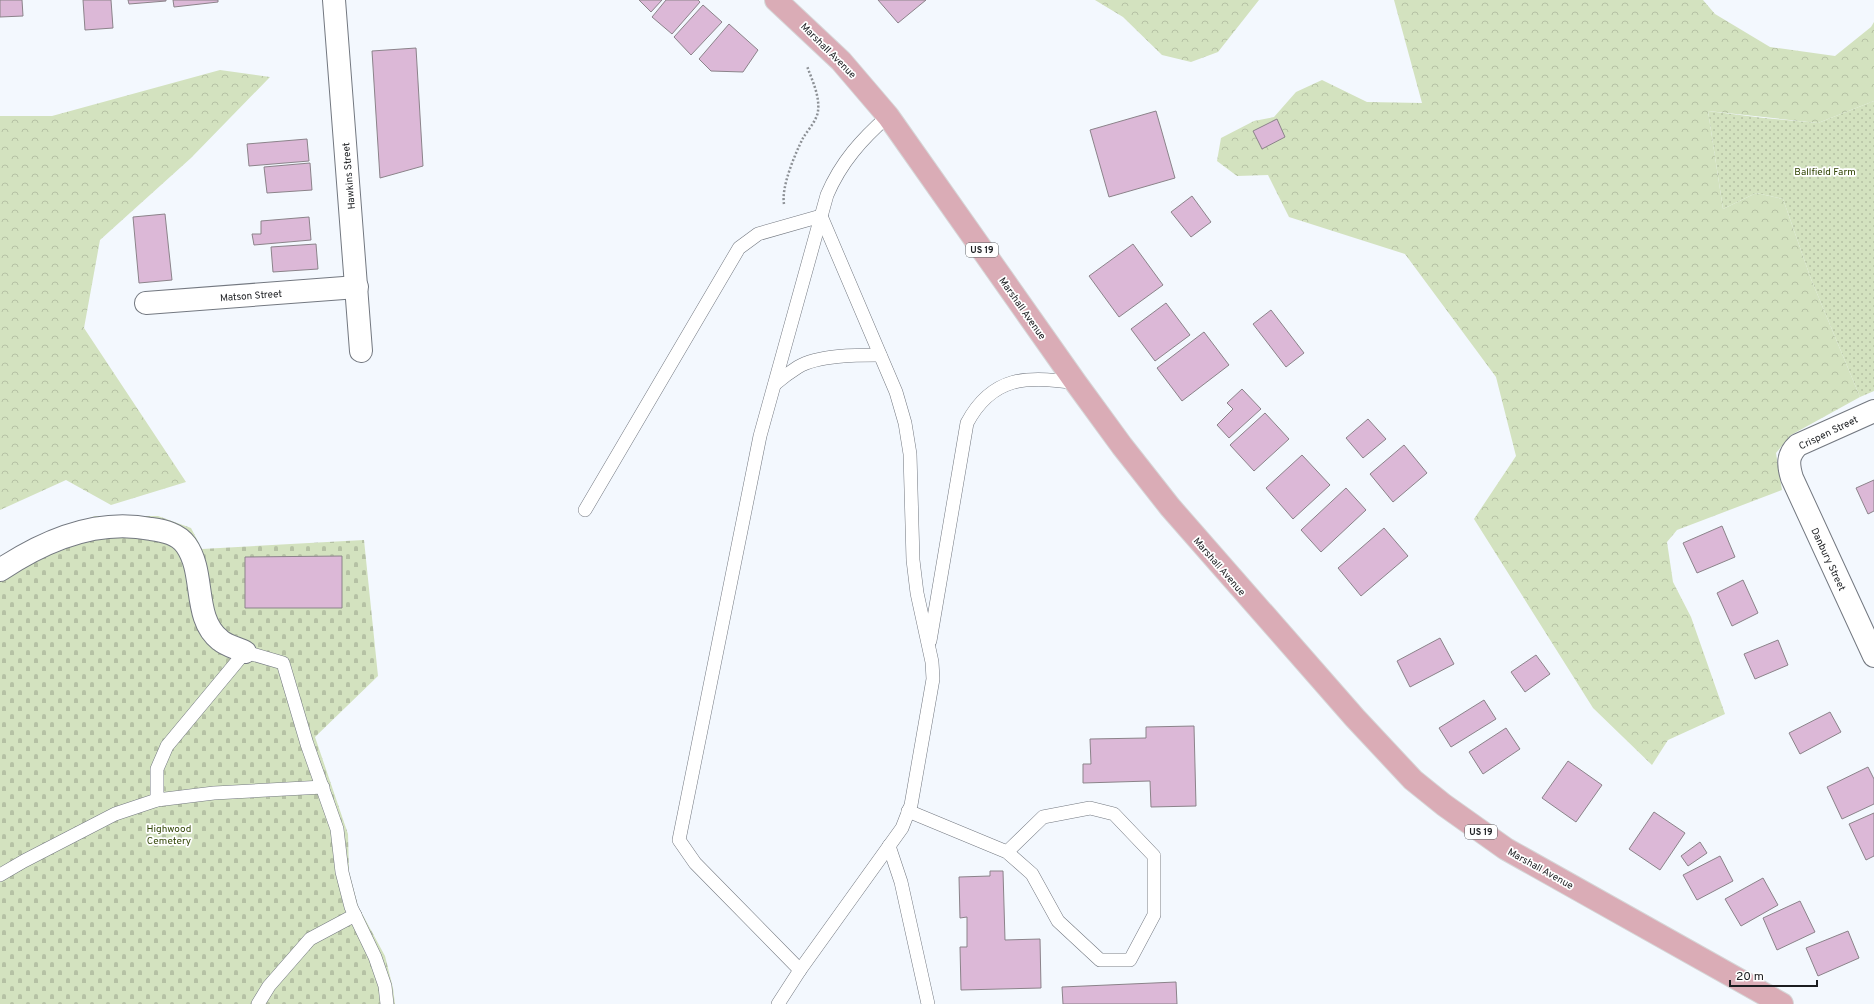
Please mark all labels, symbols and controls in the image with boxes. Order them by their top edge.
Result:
street label: Marshall Avenue [797,21,858,82]
street label: Hawkins Street [340,142,359,210]
park label: Ballfield Farm [1794,166,1856,179]
road number: US 19 [966,243,998,257]
street label: Marshall Avenue [995,275,1048,343]
street label: Matson Street [220,288,283,305]
street label: Crispen Street [1797,413,1861,453]
street label: Danbury Street [1807,526,1848,593]
street label: Marshall Avenue [1190,535,1248,599]
park label: Highwood Cemetery [147,823,191,848]
road number: US 19 [1465,825,1497,839]
street label: Marshall Avenue [1505,846,1575,893]
scale bar [1730,962,1817,988]
text: 20 m [1736,969,1764,985]

